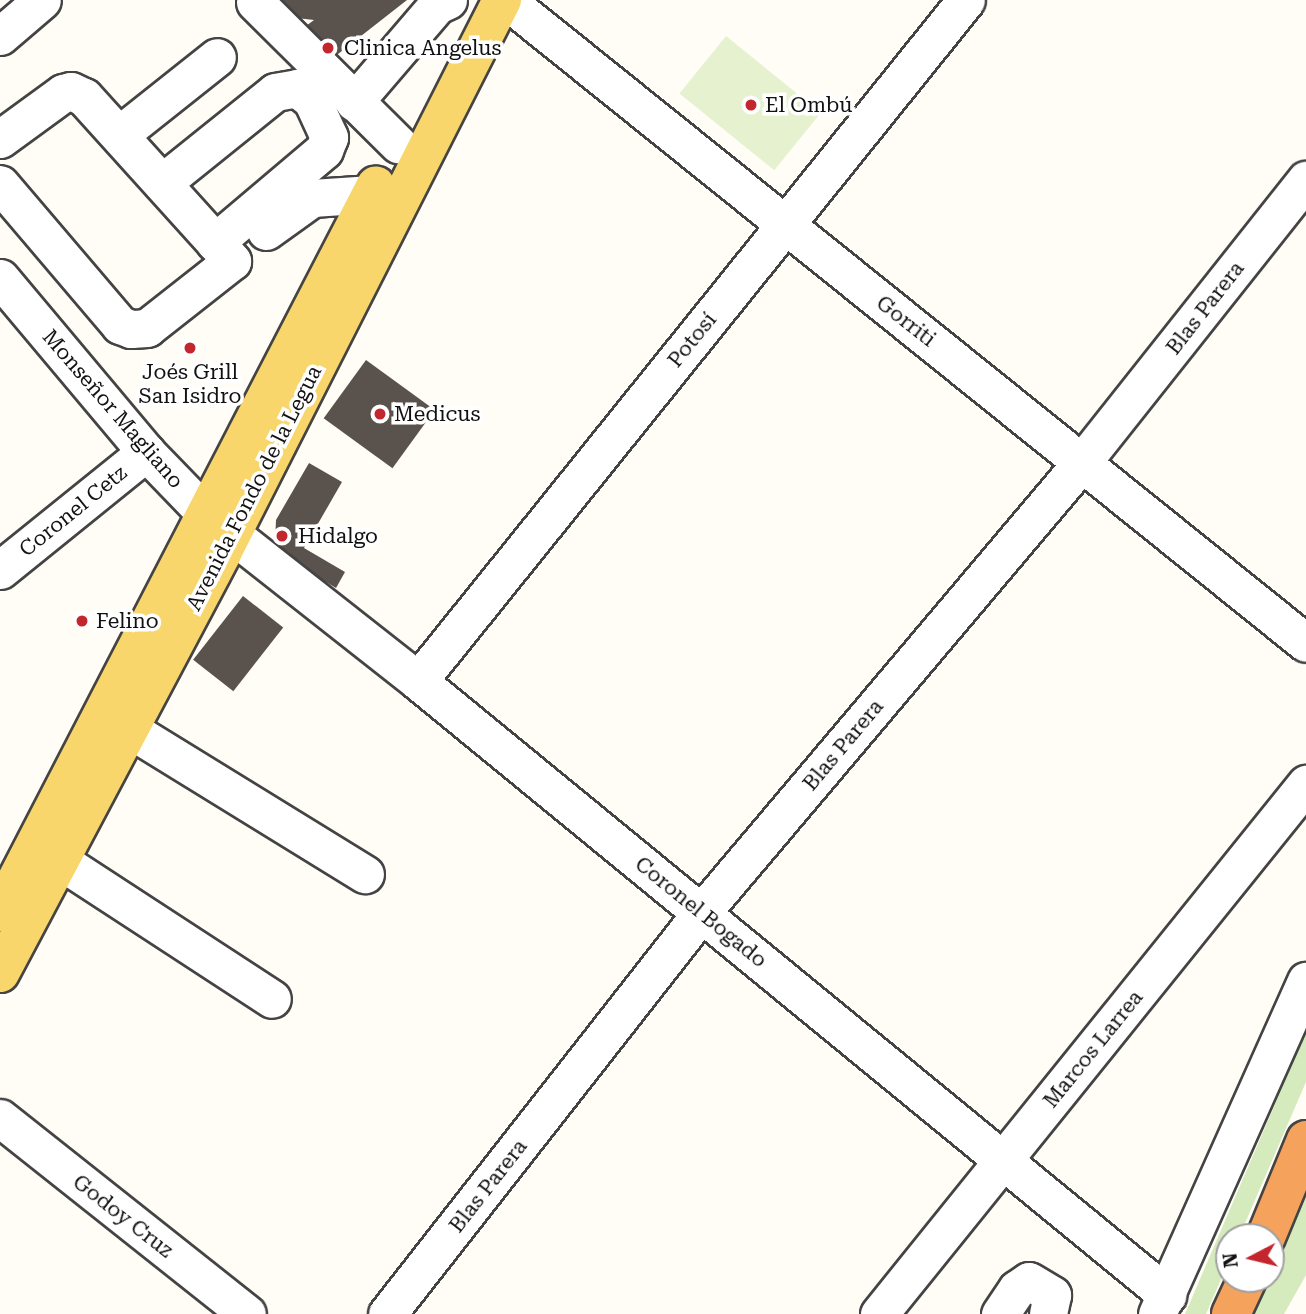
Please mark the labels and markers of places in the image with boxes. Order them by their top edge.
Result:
place label: Clinica Angelus [344,35,501,61]
marker: Clinica Angelus [318,38,338,58]
place label: El Ombú [765,92,852,118]
marker: El Ombú [743,97,759,113]
marker: Joe´s Grill San Isidro [182,340,198,356]
place label: Joe´s Grill San Isidro [139,359,241,409]
place label: Medicus [394,401,480,427]
marker: Medicus [372,406,388,422]
place label: Hidalgo [298,523,378,549]
marker: Hidalgo [272,526,292,546]
place label: Felino [96,608,159,634]
marker: Felino [74,613,90,629]

